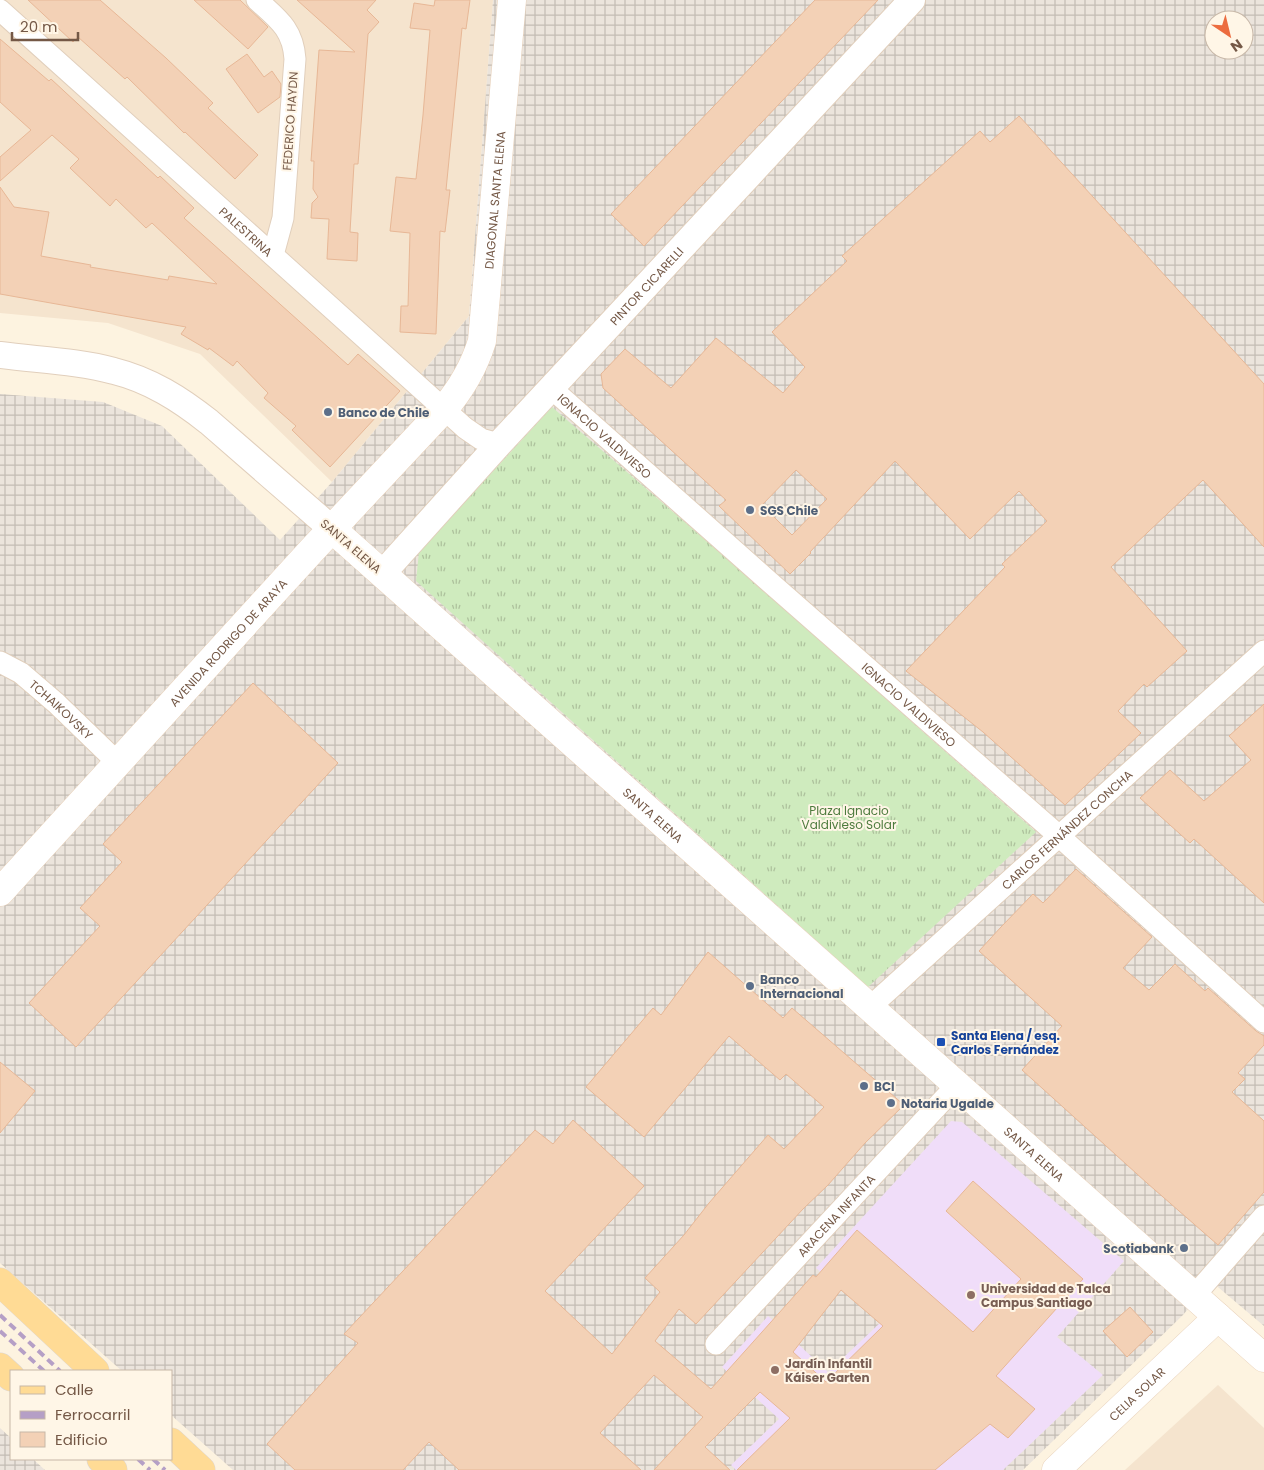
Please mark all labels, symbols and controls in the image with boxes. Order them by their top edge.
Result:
scale bar [12,10,79,42]
north arrow [1204,10,1254,60]
text: 20 m [20,16,58,37]
text: N [1226,34,1247,57]
street label: FEDERICO HAYDN [278,71,302,171]
street label: DIAGONAL SANTA ELENA [480,130,509,270]
street label: PALESTRINA [216,203,277,260]
street label: PINTOR CICARELLI [606,243,687,329]
street label: IGNACIO VALDIVIESO [554,390,655,482]
place label: Banco de Chile [338,404,430,421]
marker: Banco de Chile [322,406,334,418]
place label: SGS Chile [760,502,819,519]
marker: SGS Chile [744,504,756,516]
street label: SANTA ELENA [317,515,385,577]
street label: AVENIDA RODRIGO DE ARAYA [165,575,291,710]
street label: IGNACIO VALDIVIESO [858,658,960,751]
street label: TCHAIKOVSKY [26,675,97,743]
street label: CARLOS FERNÁNDEZ CONCHA [997,766,1136,893]
street label: SANTA ELENA [619,783,687,846]
park label: Plaza Ignacio Valdivieso Solar [802,802,897,833]
place label: Banco Internacional [760,971,844,1002]
marker: Banco Internacional [744,980,756,992]
place label: Santa Elena / esq. Carlos Fernández [951,1027,1060,1058]
marker: Santa Elena / esq. Carlos Fernández [935,1036,947,1048]
place label: BCI [874,1078,895,1095]
marker: BCI [858,1080,870,1092]
place label: Notaria Ugalde [901,1095,995,1112]
marker: Notaria Ugalde [885,1097,897,1109]
street label: SANTA ELENA [1001,1122,1068,1185]
street label: ARACENA INFANTA [793,1170,879,1260]
place label: Scotiabank [1103,1240,1175,1257]
marker: Scotiabank [1178,1242,1190,1254]
place label: Universidad de Talca Campus Santiago [981,1280,1111,1311]
marker: Universidad de Talca Campus Santiago [965,1289,977,1301]
place label: Jardín Infantil Káiser Garten [785,1355,872,1386]
street label: CELIA SOLAR [1105,1363,1169,1425]
marker: Jardín Infantil Káiser Garten [769,1364,781,1376]
legend [10,1370,172,1460]
text: Calle [55,1379,93,1400]
text: Ferrocarril [55,1404,130,1425]
text: Edificio [55,1429,108,1450]

